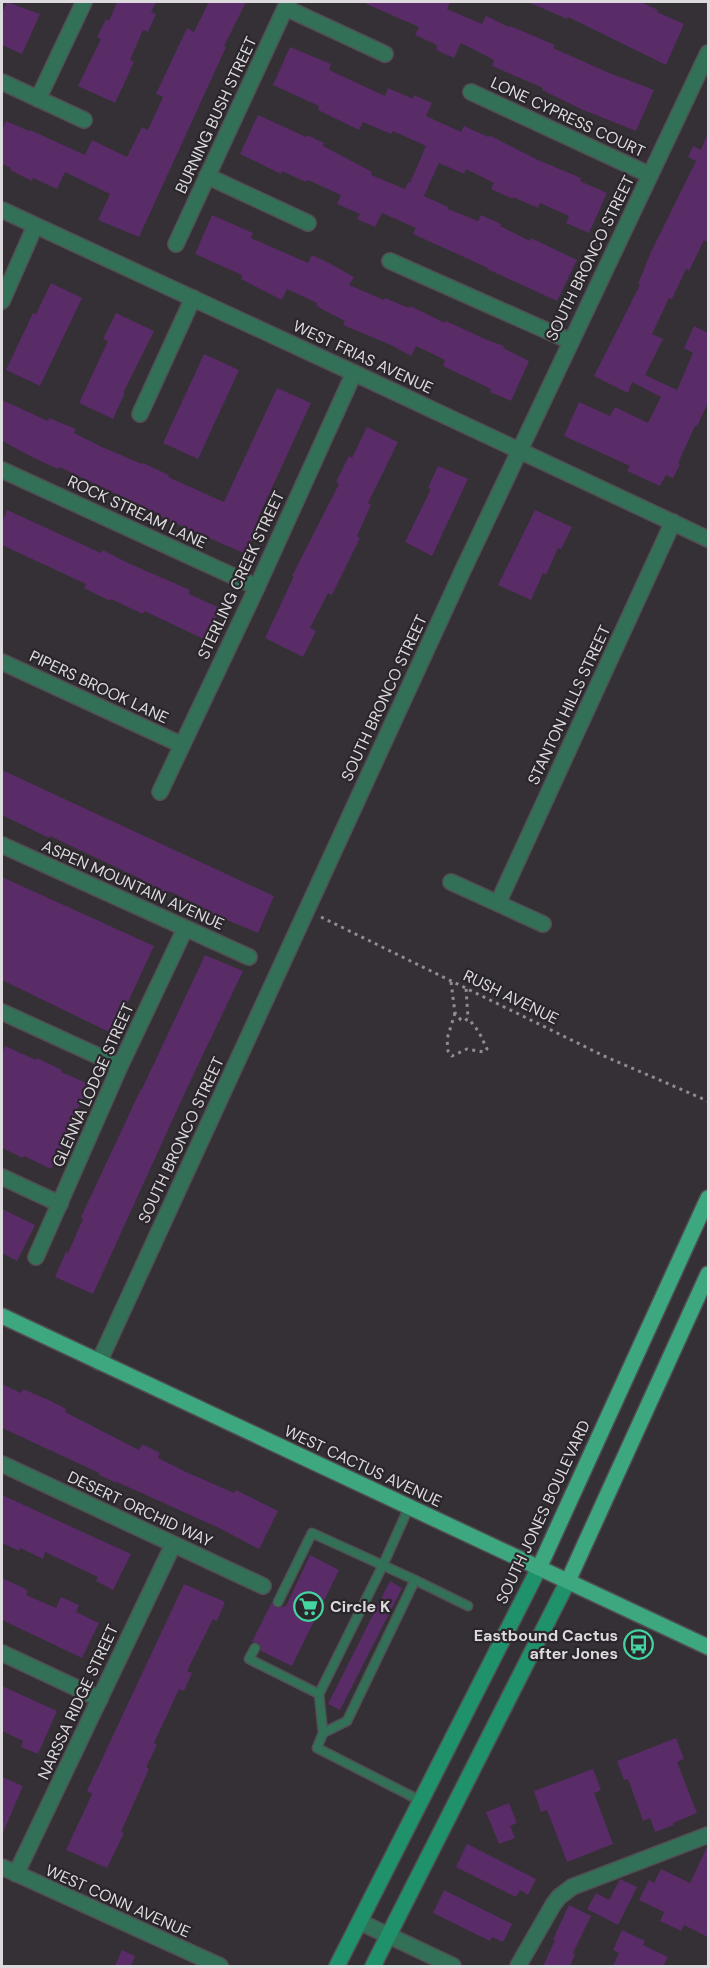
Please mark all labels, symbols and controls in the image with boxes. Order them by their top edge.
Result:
street label: BURNING BUSH STREET [170,33,262,197]
street label: LONE CYPRESS COURT [488,72,649,162]
street label: SOUTH BRONCO STREET [541,172,639,344]
street label: WEST FRIAS AVENUE [290,315,436,399]
street label: ROCK STREAM LANE [64,471,210,553]
street label: STERLING CREEK STREET [193,487,289,663]
street label: SOUTH BRONCO STREET [336,611,432,785]
street label: STANTON HILLS STREET [523,622,615,788]
street label: PIPERS BROOK LANE [26,646,172,728]
street label: ASPEN MOUNTAIN AVENUE [38,835,228,935]
street label: RUSH AVENUE [460,965,562,1029]
street label: GLENNA LODGE STREET [47,1000,139,1170]
street label: SOUTH BRONCO STREET [133,1053,229,1227]
street label: SOUTH JONES BOULEVARD [491,1417,595,1607]
street label: WEST CACTUS AVENUE [281,1420,445,1512]
street label: DESERT ORCHID WAY [64,1466,216,1552]
supermarket icon: Circle K [293,1590,325,1622]
place label: Circle K [330,1596,391,1617]
street label: NARSSA RIDGE STREET [33,1621,123,1783]
place label: Eastbound Cactus after Jones [474,1625,618,1664]
bus stop icon: Eastbound Cactus after Jones [623,1628,655,1660]
street label: WEST CONN AVENUE [42,1860,194,1942]

